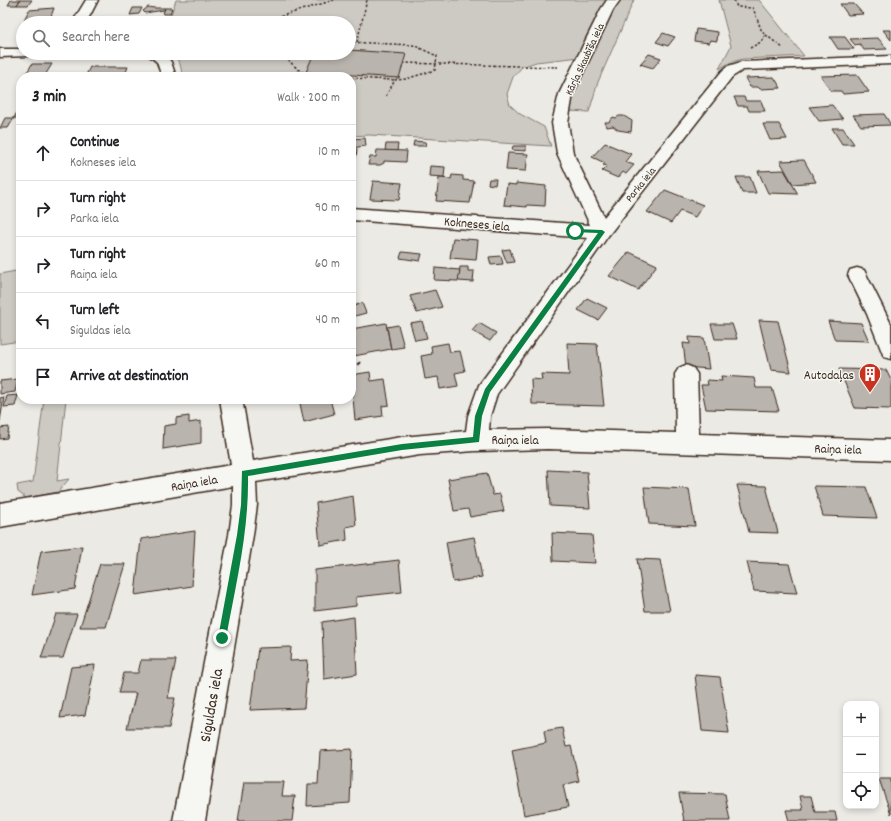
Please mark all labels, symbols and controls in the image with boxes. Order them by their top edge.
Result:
search box [16,16,356,60]
street label: Kārļa Skaubīša iela [562,20,610,99]
icon: search [30,27,52,49]
text: Search here [62,27,130,49]
text: 3 min [32,86,66,110]
text: Walk · 200 m [277,89,340,108]
text: Continue [70,132,119,154]
icon: ahead [32,142,54,164]
text: 10 m [318,143,340,162]
text: Kokneses iela [70,154,136,173]
street label: Parka iela [622,164,661,206]
text: Turn right [70,188,126,210]
icon: right [32,198,54,220]
text: 90 m [315,199,340,218]
text: Parka iela [70,210,119,229]
street label: Kokneses iela [443,213,511,238]
route start [566,222,584,240]
text: Turn right [70,244,126,266]
icon: right [32,254,54,276]
text: 60 m [315,255,340,274]
text: Raiņa iela [70,266,117,285]
text: Turn left [70,300,119,322]
icon: left [32,310,54,332]
text: 40 m [316,311,340,330]
text: Siguldas iela [70,322,130,341]
building icon: Autodaļas [857,361,883,394]
icon: arrive [32,366,54,388]
text: Arrive at destination [70,366,188,388]
place label: Autodaļas [804,367,854,386]
street label: Raiņa iela [491,432,539,451]
street label: Raiņa iela [814,440,863,461]
street label: Raiņa iela [170,471,220,498]
route end [213,629,231,647]
street label: Siguldas iela [195,666,230,744]
map controls [843,701,879,809]
button: + [843,701,879,737]
button: − [843,737,879,773]
button: locate [843,773,879,809]

